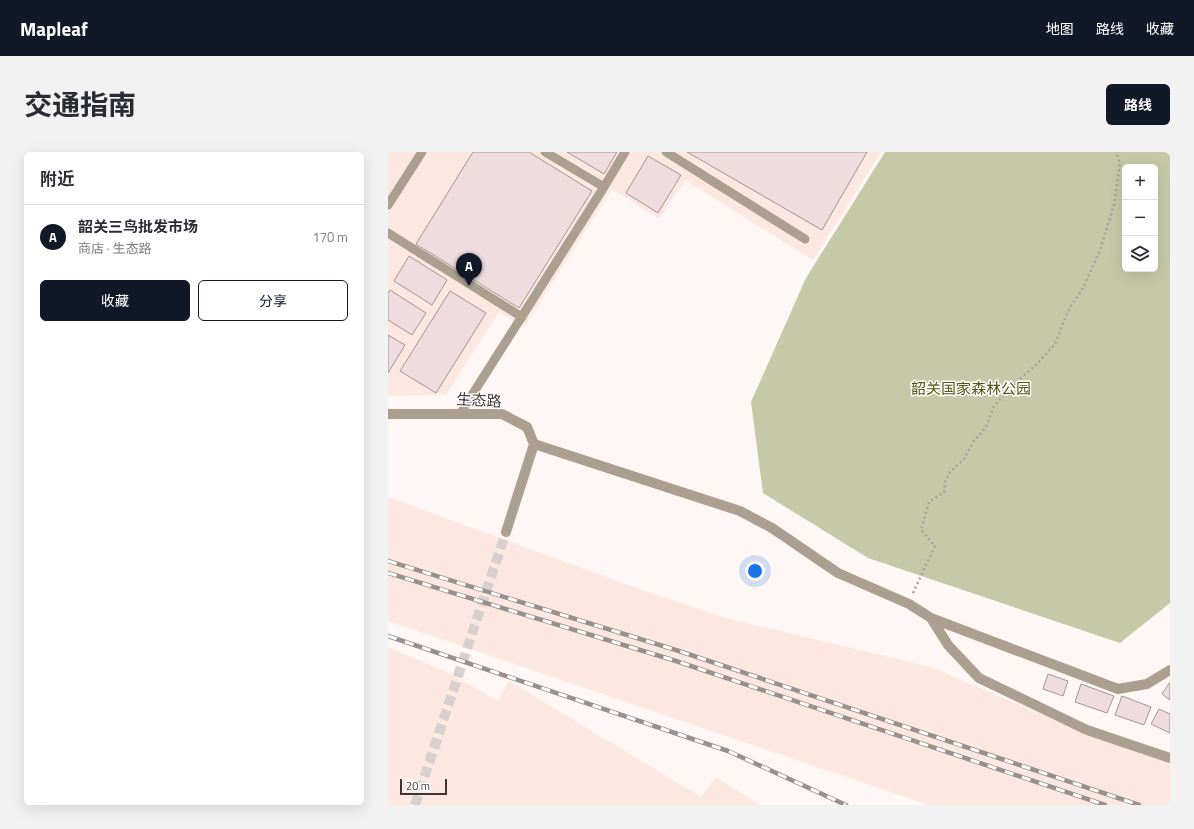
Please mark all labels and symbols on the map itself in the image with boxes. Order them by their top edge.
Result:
pin: A [456,253,482,286]
park label: 韶关国家森林公园 [911,377,1031,400]
street label: 生态路 [456,387,502,413]
your location [745,561,765,581]
scale bar [400,777,447,796]

